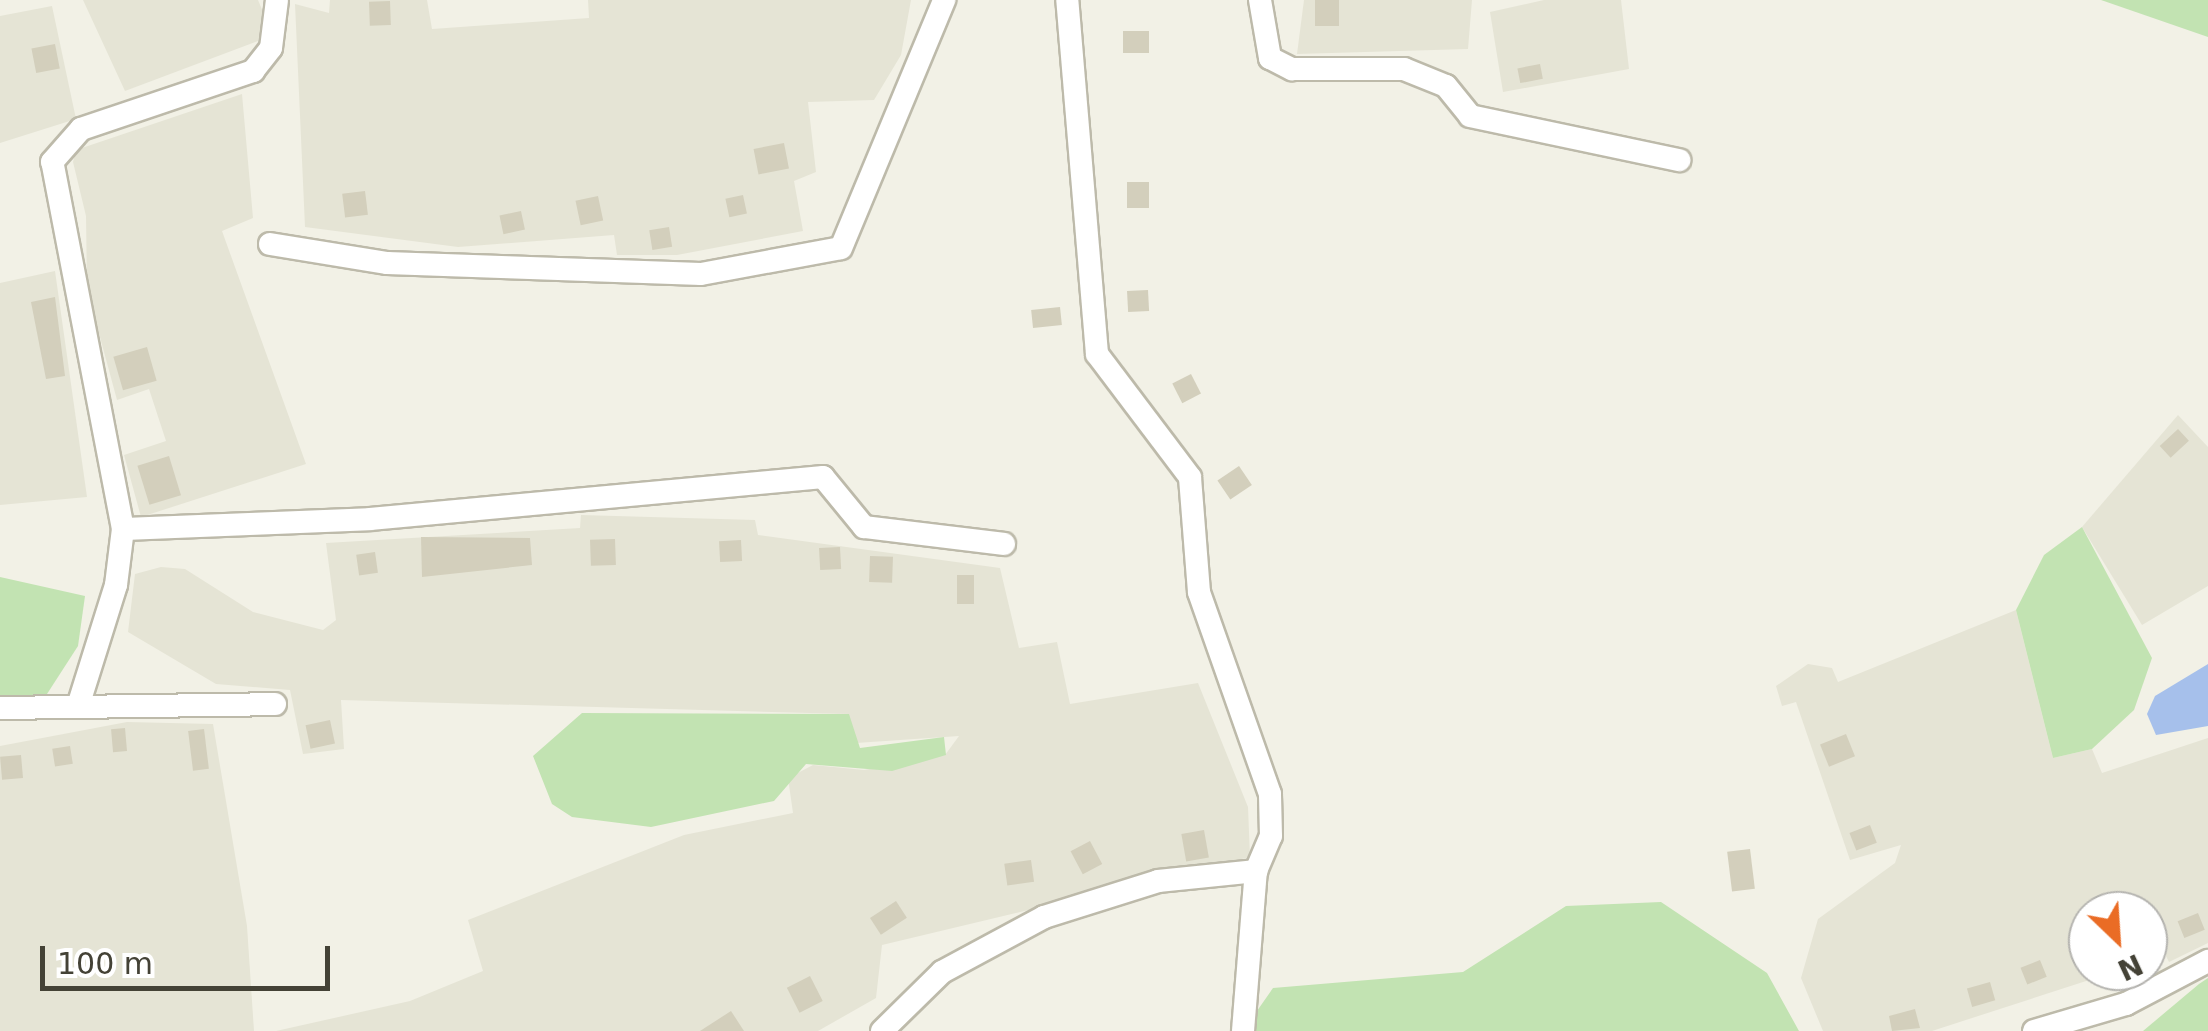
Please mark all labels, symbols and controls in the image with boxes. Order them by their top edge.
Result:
north arrow [2068,891,2168,991]
scale bar [45,926,335,988]
text: 100 m [57,946,153,981]
text: N [2112,947,2148,987]

